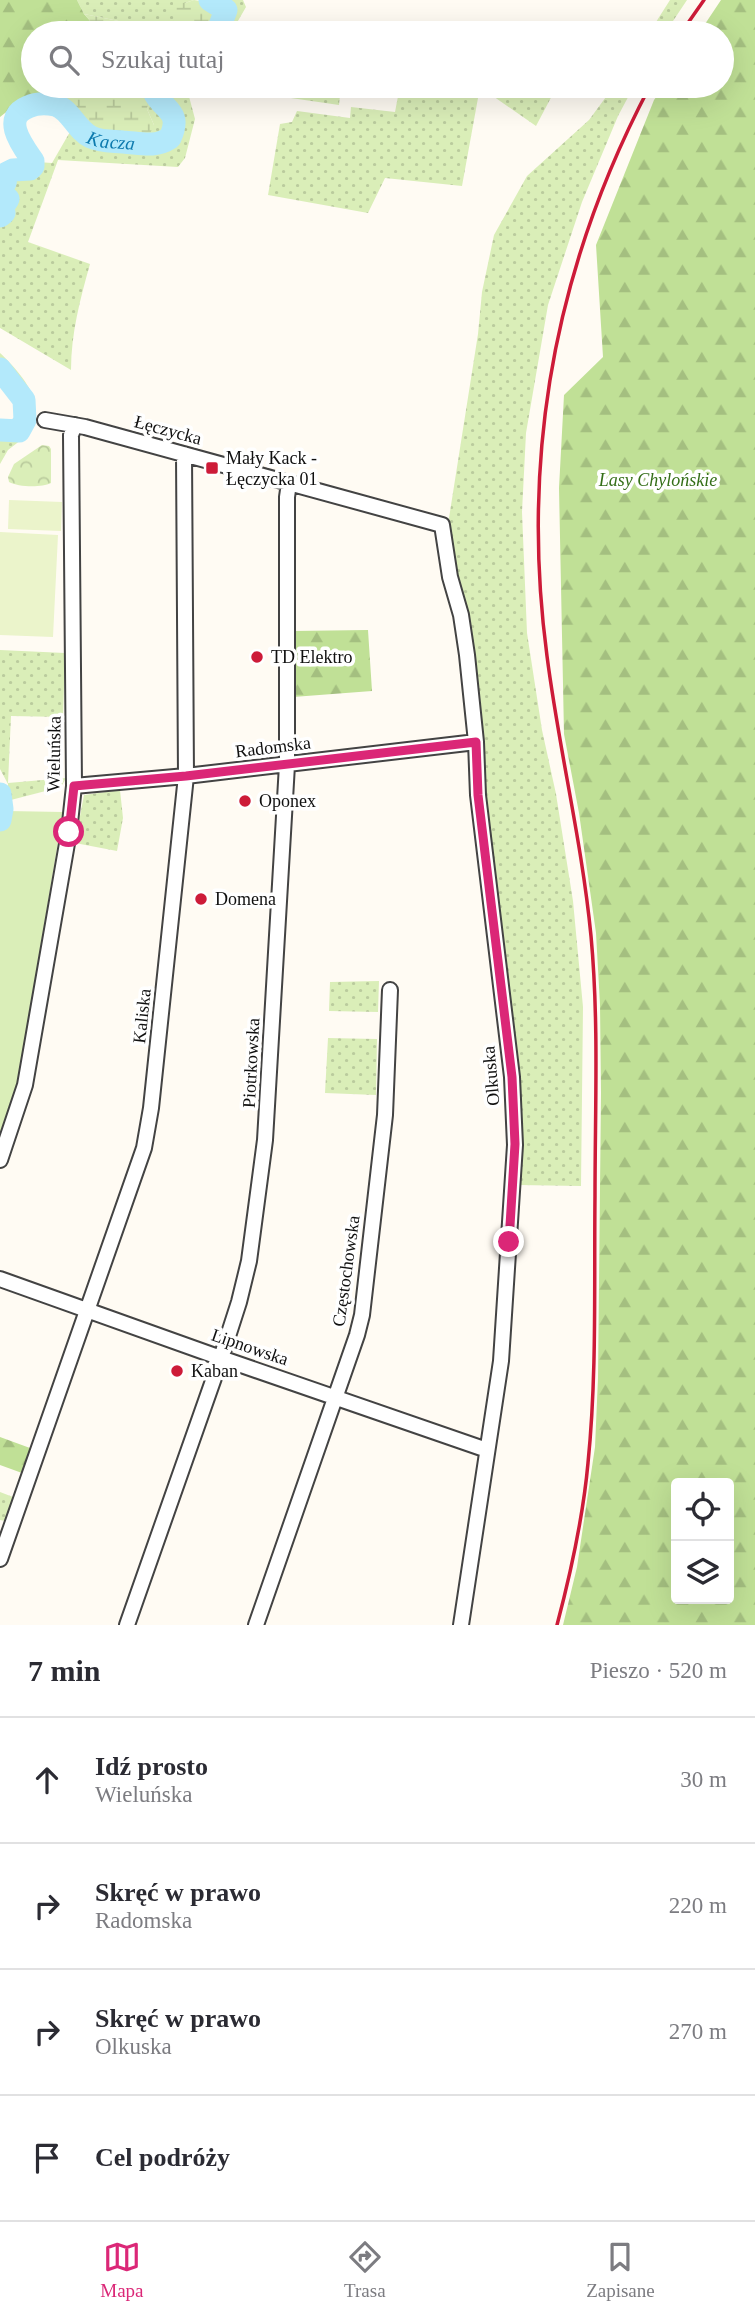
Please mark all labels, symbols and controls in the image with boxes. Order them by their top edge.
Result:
search box [21,21,734,98]
icon: search [45,41,83,79]
text: Szukaj tutaj [101,45,224,74]
water label: Kacza [83,126,136,154]
street label: Łęczycka [132,411,204,449]
place label: Mały Kack - Łęczycka 01 [226,448,317,489]
marker: Mały Kack - Łęczycka 01 [204,460,220,476]
park label: Lasy Chylońskie [598,470,717,490]
place label: TD Elektro [271,647,352,667]
marker: TD Elektro [249,649,265,665]
street label: Wieluńska [43,716,65,792]
street label: Radomska [234,732,312,762]
place label: Oponex [259,791,316,811]
marker: Oponex [237,793,253,809]
route start [53,816,84,847]
place label: Domena [215,889,276,909]
marker: Domena [193,891,209,907]
street label: Kaliska [129,988,155,1044]
street label: Piotrkowska [239,1018,263,1108]
street label: Olkuska [478,1045,504,1107]
street label: Częstochowska [328,1214,364,1328]
route end [493,1226,524,1257]
street label: Lipnowska [209,1325,291,1369]
place label: Kaban [191,1361,238,1381]
marker: Kaban [169,1363,185,1379]
map controls [671,1478,734,1604]
button: locate [671,1478,734,1541]
button: layers [671,1541,734,1604]
text: 7 min [28,1654,101,1687]
text: Pieszo · 520 m [590,1658,727,1683]
text: Idź prosto [95,1752,208,1781]
icon: ahead [28,1761,66,1799]
text: 30 m [680,1767,727,1792]
text: Wieluńska [95,1782,192,1807]
text: Skręć w prawo [95,1878,261,1907]
icon: right [28,1887,66,1925]
text: 220 m [669,1893,727,1918]
text: Radomska [95,1908,192,1933]
text: Skręć w prawo [95,2004,261,2033]
icon: right [28,2013,66,2051]
text: 270 m [669,2019,727,2044]
text: Olkuska [95,2034,172,2059]
icon: arrive [28,2139,66,2177]
text: Cel podróży [95,2143,230,2172]
tab: Mapa [100,2238,144,2302]
tab: Trasa [344,2238,386,2302]
tab: Zapisane [586,2238,655,2302]

